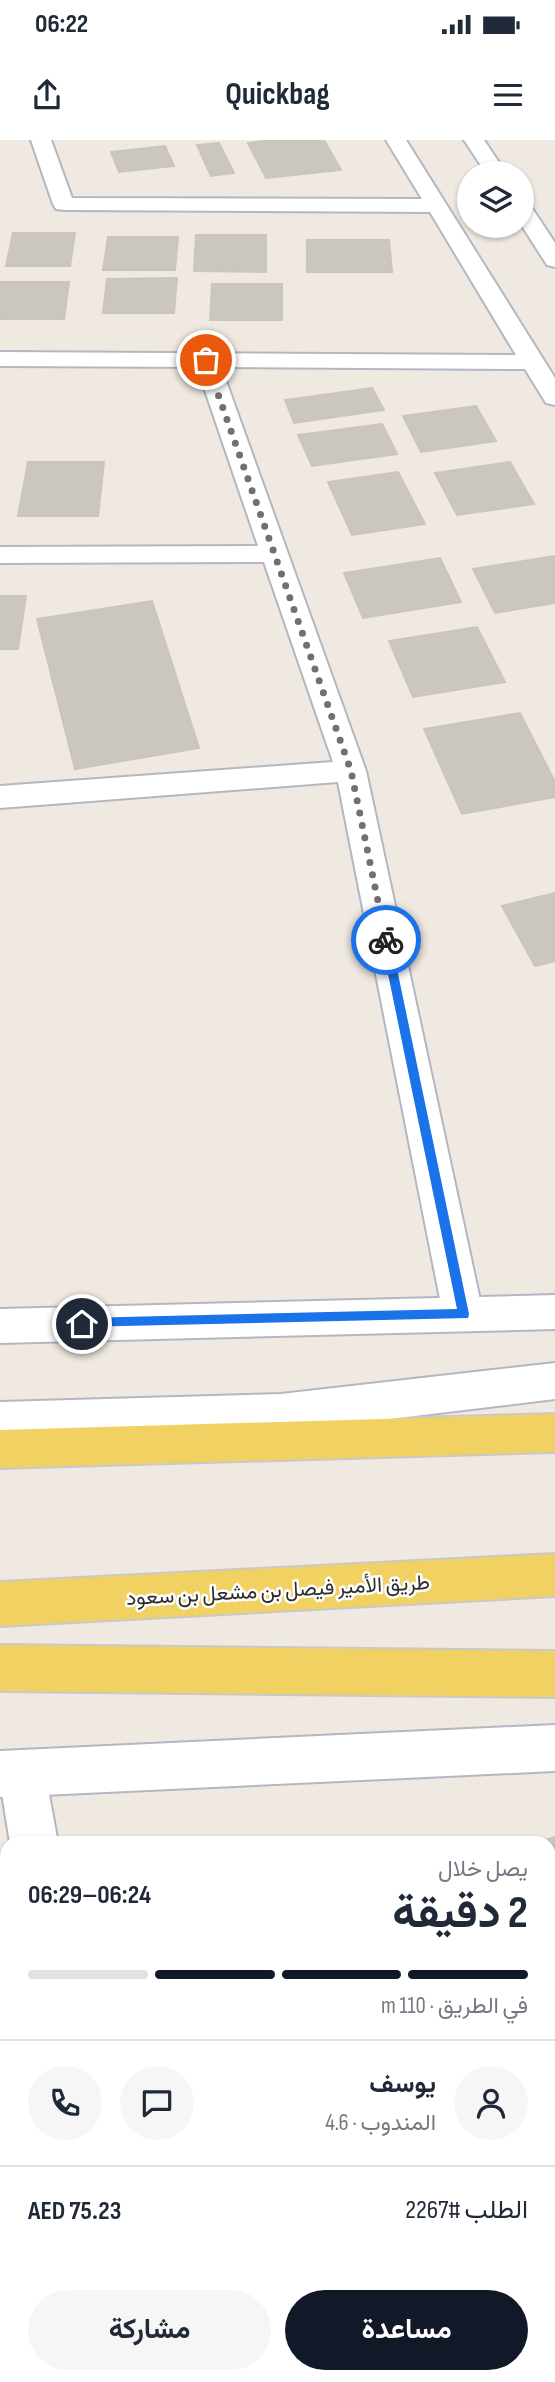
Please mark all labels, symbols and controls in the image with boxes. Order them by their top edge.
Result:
text: 06:22 [35,9,88,40]
text: Quickbag [225,75,330,114]
icon: share [28,76,66,114]
icon: menu [489,76,527,114]
map controls [457,161,534,238]
button: layers [457,161,534,238]
pin [176,330,236,390]
icon: bag [187,341,225,379]
courier [351,905,421,975]
icon: bike [367,921,405,959]
pin [52,1294,112,1354]
icon: home [63,1305,101,1343]
street label: طريق الأمير فيصل بن مشعل بن سعود [126,1570,430,1611]
text: يصل خلال [438,1855,528,1883]
text: 06:24–06:29 [28,1880,151,1911]
text: 2 دقيقة [392,1886,528,1941]
text: في الطريق · 110 m [381,1992,528,2020]
button: phone [28,2066,102,2140]
button: chat [120,2066,194,2140]
button: person [454,2066,528,2140]
text: يوسف [369,2069,436,2100]
text: المندوب · 4.6 [325,2109,436,2137]
text: الطلب #2267 [405,2195,528,2226]
text: AED 75.23 [28,2196,121,2227]
button: مشاركة [28,2290,271,2370]
button: مساعدة [285,2290,528,2370]

